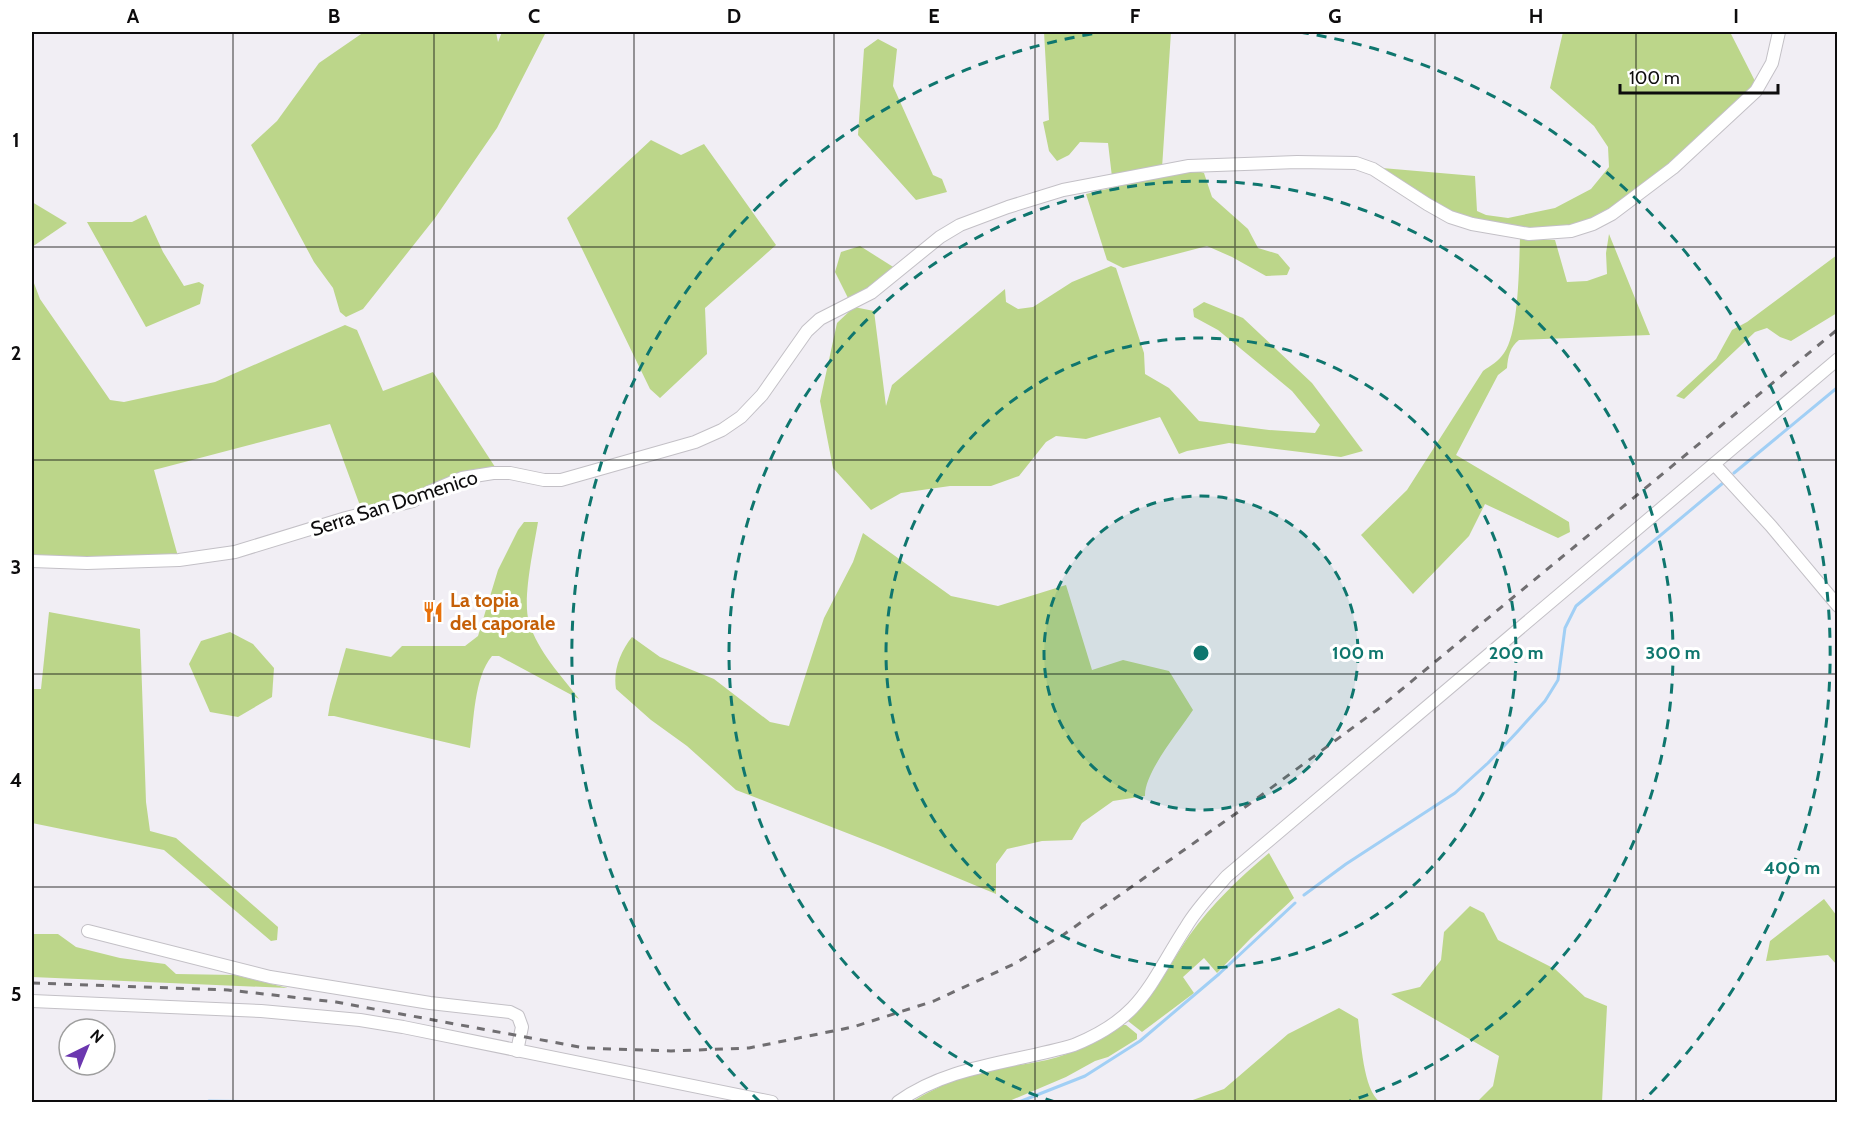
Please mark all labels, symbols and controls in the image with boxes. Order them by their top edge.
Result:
text: A [127,4,140,28]
text: B [328,4,340,28]
text: C [528,4,540,28]
text: D [727,4,741,28]
text: E [928,4,940,28]
text: F [1130,4,1141,28]
text: G [1328,4,1342,28]
text: H [1529,4,1543,28]
text: I [1733,4,1739,28]
scale bar [1620,57,1778,95]
text: 100 m [1629,67,1680,89]
text: 1 [12,128,20,152]
text: 2 [11,341,21,365]
street label: Serra San Domenico [308,465,480,541]
text: 3 [11,555,21,579]
place label: La topia del caporale [450,588,555,635]
restaurant icon: La topia del caporale [421,600,445,624]
text: 100 m [1332,642,1384,664]
text: 200 m [1489,642,1543,664]
text: 300 m [1646,642,1700,664]
centre of rings [1191,643,1211,663]
text: 4 [10,768,22,792]
text: 400 m [1764,857,1820,879]
text: 5 [11,982,21,1006]
north arrow [57,1017,117,1077]
text: N [86,1026,108,1047]

